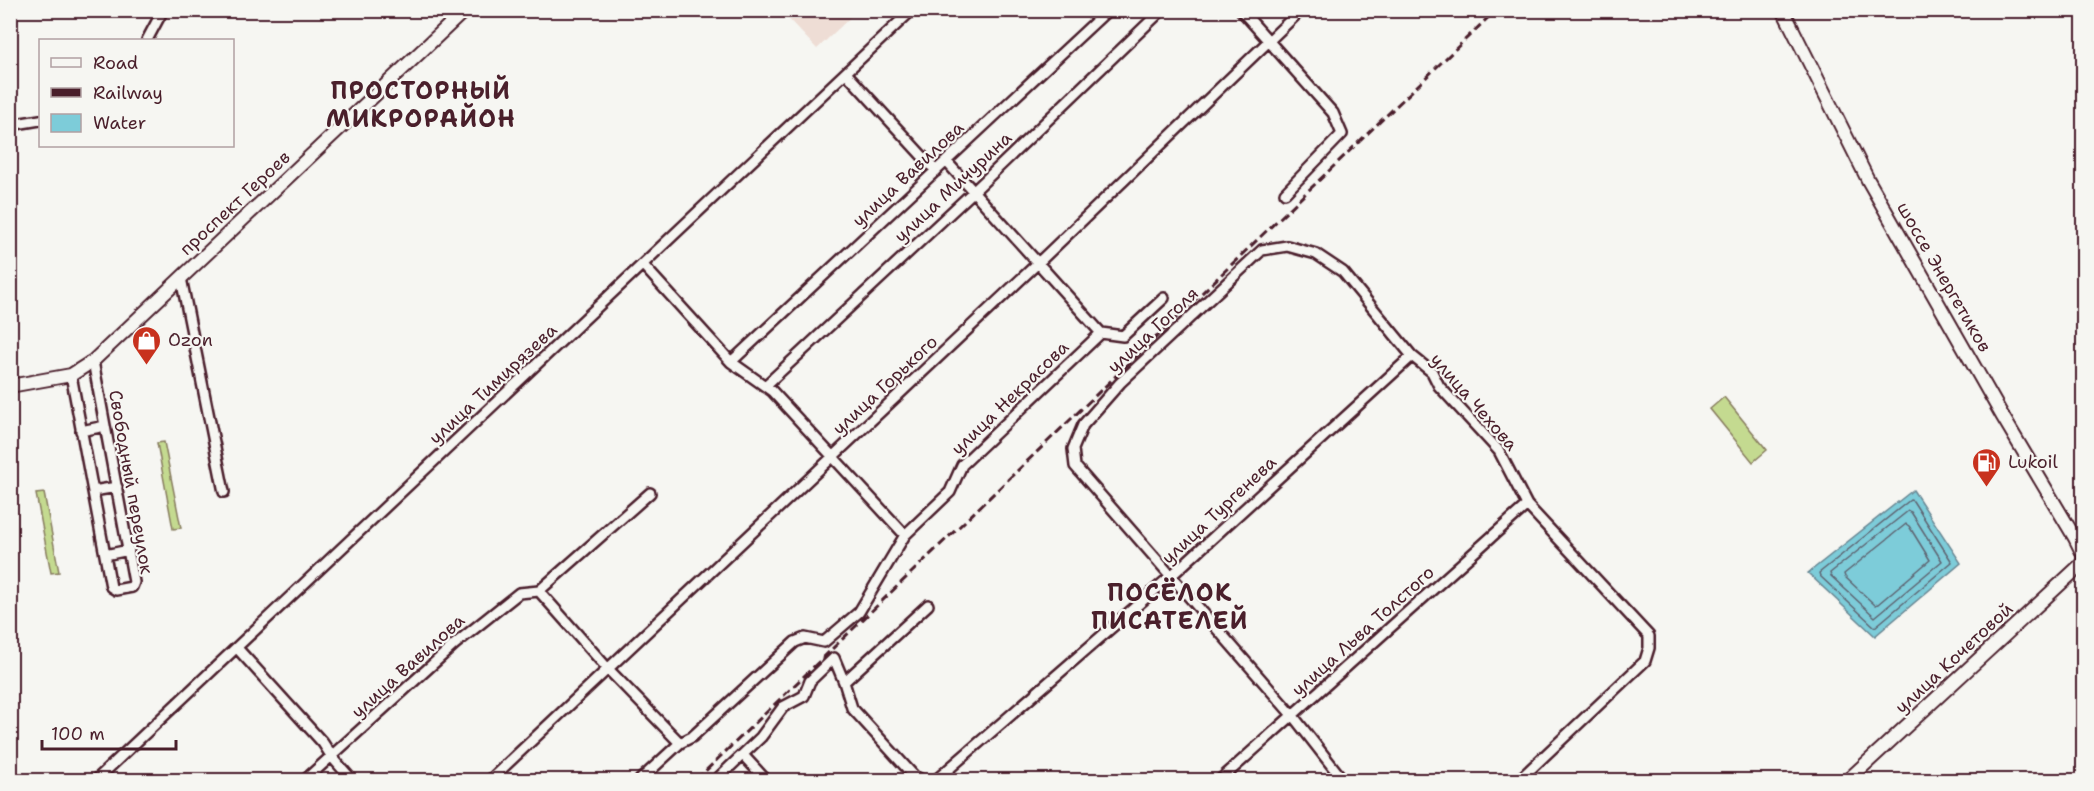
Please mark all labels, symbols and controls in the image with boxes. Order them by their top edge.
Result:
legend [39,39,234,147]
text: Road [93,51,138,75]
district label: ПРОСТОРНЫЙ МИКРОРАЙОН [326,74,516,135]
text: Railway [93,81,163,105]
text: Water [93,111,146,135]
street label: улица Вавилова [847,116,969,232]
street label: улица Мичурина [889,126,1017,248]
street label: проспект Героев [174,145,296,261]
street label: шоссе Энергетиков [1891,198,1997,356]
street label: улица Гоголя [1102,282,1204,378]
street label: улица Тимирязева [424,318,562,450]
shop icon: Ozon [131,324,163,366]
place label: Ozon [168,328,213,352]
street label: улица Горького [827,330,943,440]
street label: улица Некрасова [946,336,1074,460]
street label: улица Чехова [1425,348,1523,456]
street label: Свободный переулок [103,388,159,576]
fuel station icon: Lukoil [1971,446,2003,488]
street label: улица Тургенева [1156,450,1282,570]
place label: Lukoil [2008,450,2059,474]
street label: улица Льва Толстого [1287,560,1439,702]
district label: ПОСЁЛОК ПИСАТЕЛЕЙ [1091,577,1249,637]
street label: улица Кочетовой [1890,597,2018,719]
street label: улица Вавилова [346,609,470,723]
scale bar [42,713,176,751]
text: 100 m [51,722,105,746]

